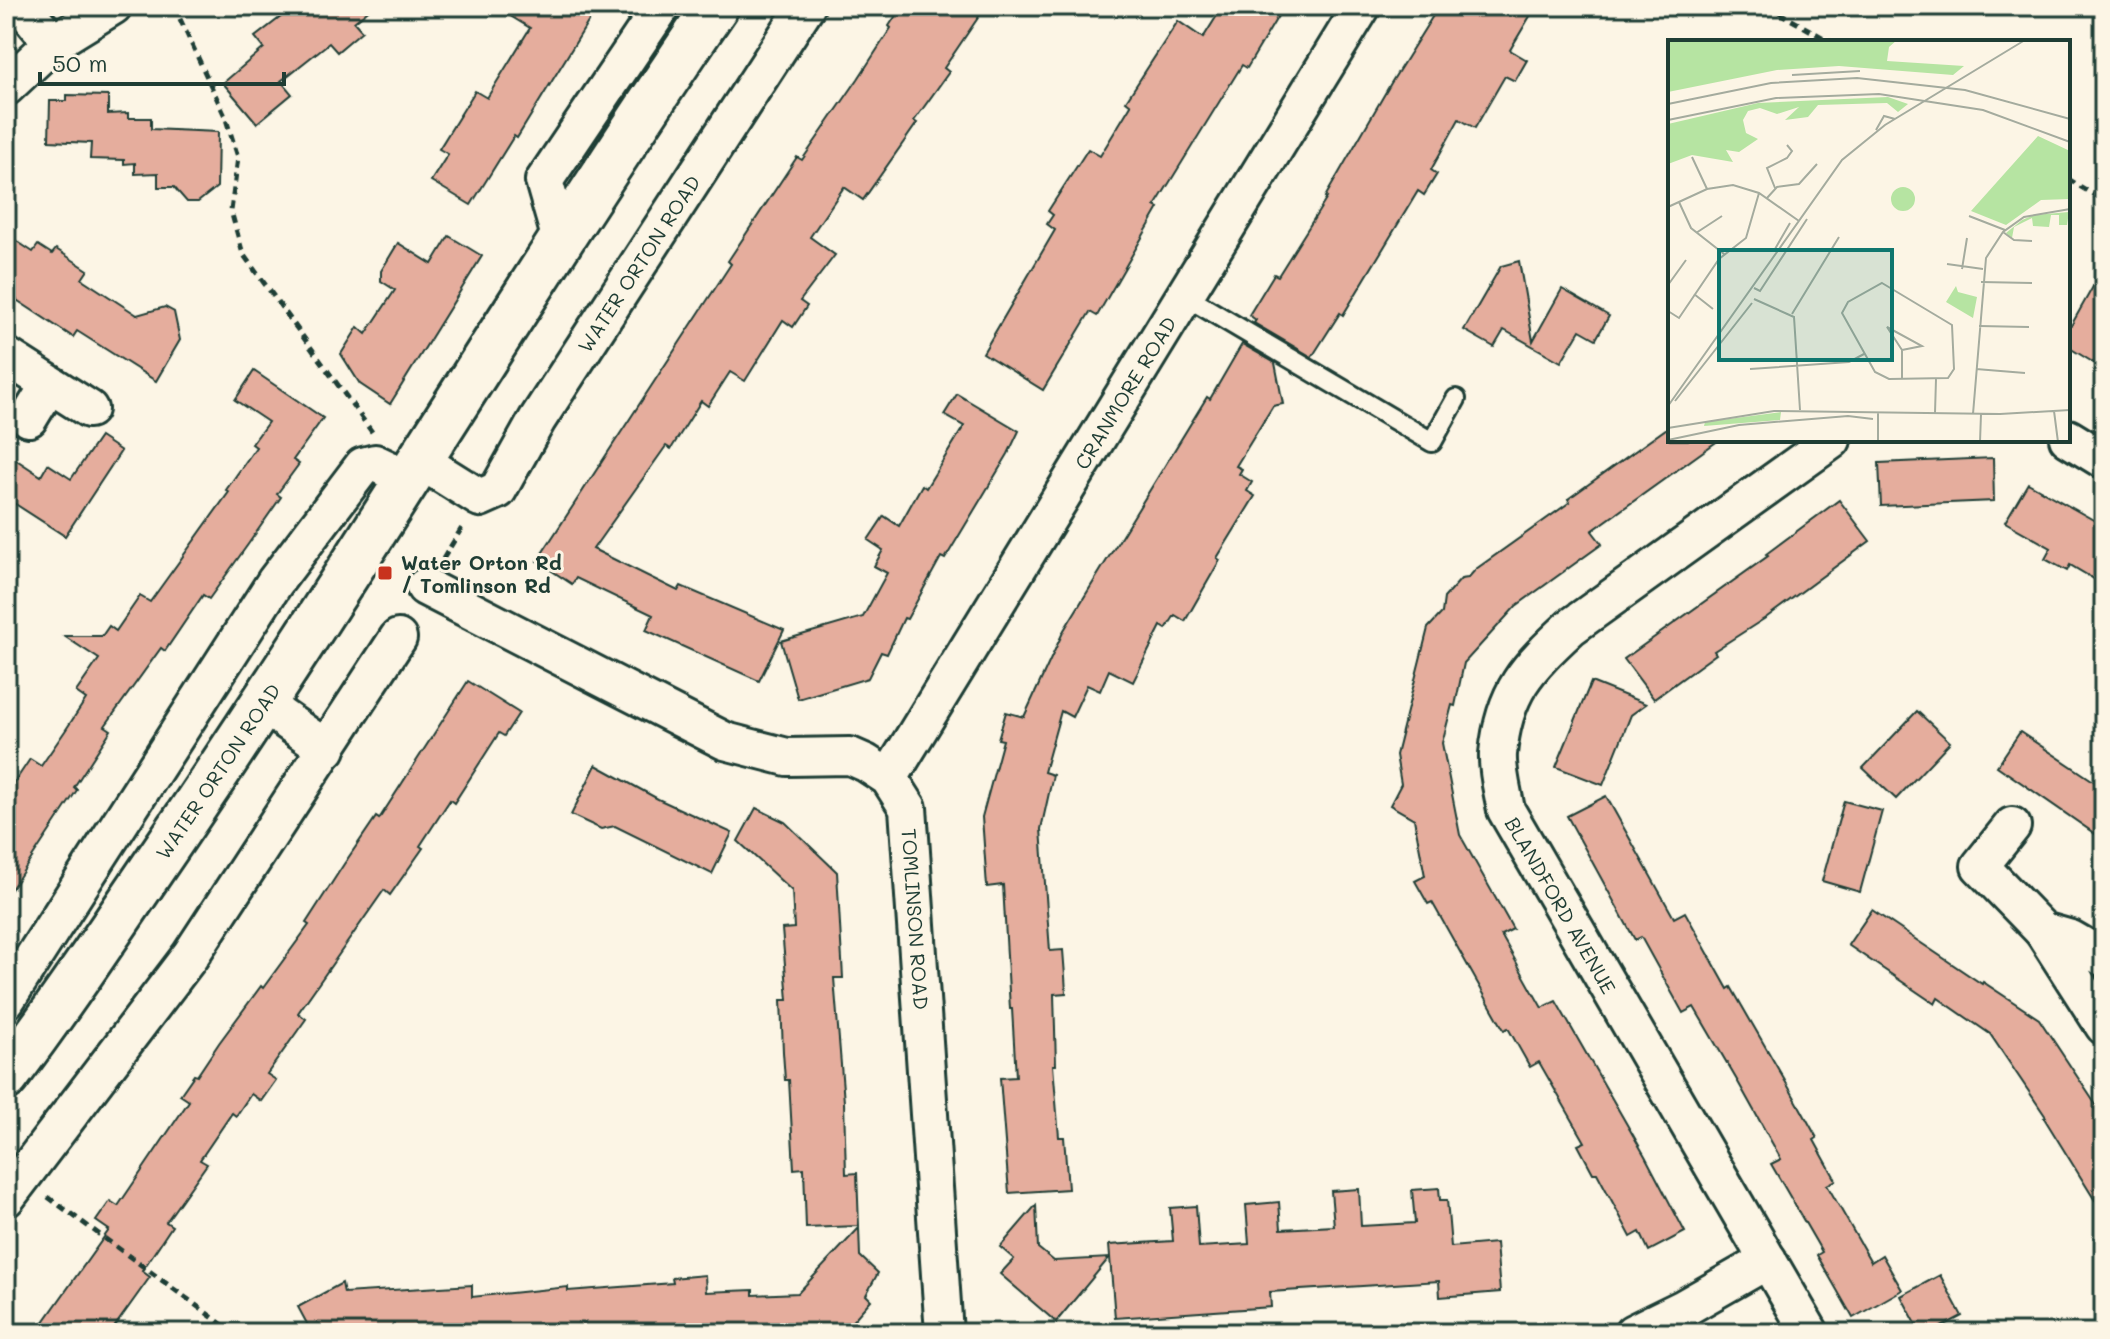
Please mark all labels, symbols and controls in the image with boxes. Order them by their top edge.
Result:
scale bar [40,36,284,86]
inset map [1668,40,2070,442]
text: 50 m [52,47,108,78]
street label: WATER ORTON ROAD [572,170,706,357]
street label: CRANMORE ROAD [1068,311,1182,474]
place label: Water Orton Rd / Tomlinson Rd [401,549,562,598]
marker: Water Orton Rd / Tomlinson Rd [376,564,394,582]
street label: WATER ORTON ROAD [150,678,286,864]
street label: BLANDFORD AVENUE [1500,812,1622,998]
street label: TOMLINSON ROAD [896,828,935,1010]

